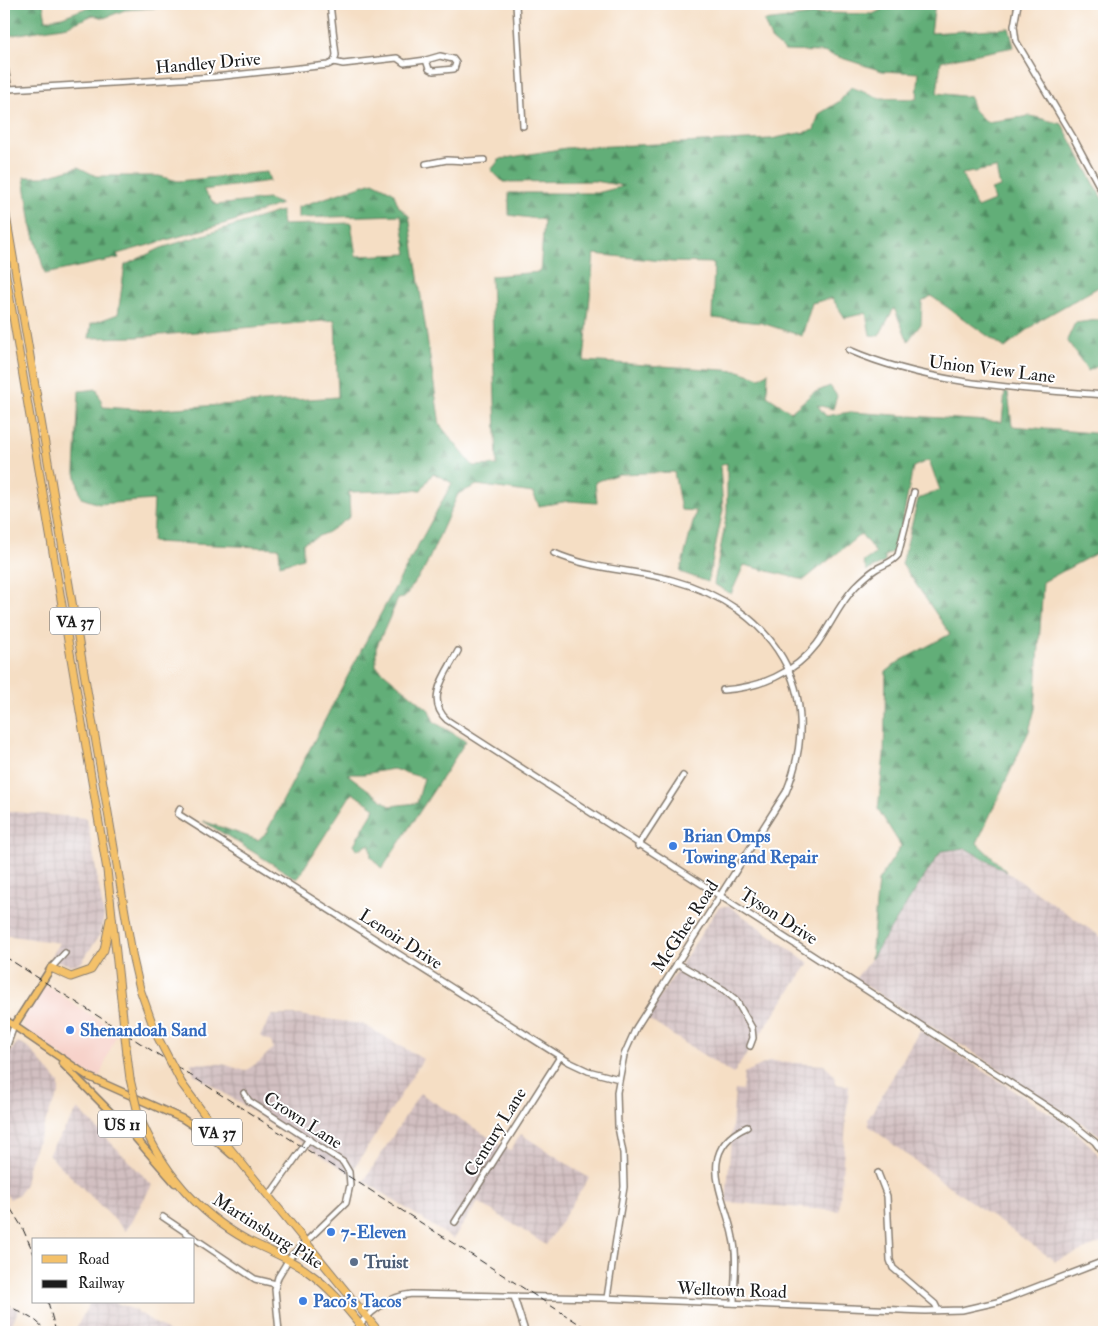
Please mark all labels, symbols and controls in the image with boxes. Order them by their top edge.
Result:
street label: Handley Drive [155,47,262,80]
street label: Union View Lane [927,350,1057,389]
road number: VA 37 [50,608,100,634]
place label: Brian Omps Towing and Repair [682,825,818,869]
marker: Brian Omps Towing and Repair [667,840,679,852]
street label: McGhee Road [647,876,724,977]
street label: Tyson Drive [735,883,823,950]
street label: Lenoir Drive [355,904,447,975]
place label: Shenandoah Sand [80,1019,207,1042]
marker: Shenandoah Sand [64,1024,76,1036]
street label: Century Lane [459,1083,532,1181]
street label: Crown Lane [259,1086,347,1155]
road number: US 11 [98,1110,146,1138]
road number: VA 37 [192,1118,242,1146]
street label: Martinsburg Pike [208,1188,328,1275]
place label: 7-Eleven [341,1221,407,1244]
marker: 7-Eleven [325,1226,337,1238]
legend [32,1238,195,1304]
text: Road [78,1250,110,1269]
place label: Truist [363,1251,408,1274]
marker: Truist [348,1256,360,1268]
text: Railway [78,1274,125,1293]
street label: Welltown Road [676,1277,787,1304]
place label: Paco's Tacos [313,1290,401,1313]
marker: Paco's Tacos [297,1295,309,1307]

